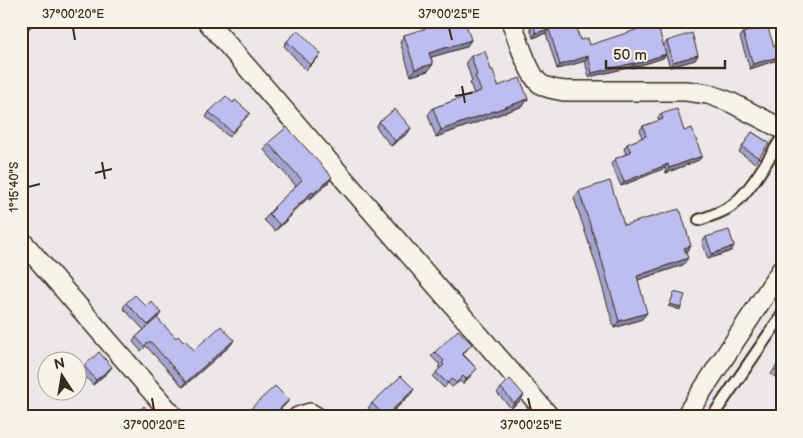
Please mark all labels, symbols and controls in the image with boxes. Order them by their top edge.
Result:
text: 37°00'20"E [42,7,104,22]
text: 37°00'25"E [418,7,480,22]
scale bar [606,38,724,70]
text: 50 m [613,46,647,65]
text: 1°15'40"S [7,162,22,212]
north arrow [38,350,88,400]
text: N [52,354,66,373]
text: 37°00'20"E [123,418,185,433]
text: 37°00'25"E [500,418,562,433]

